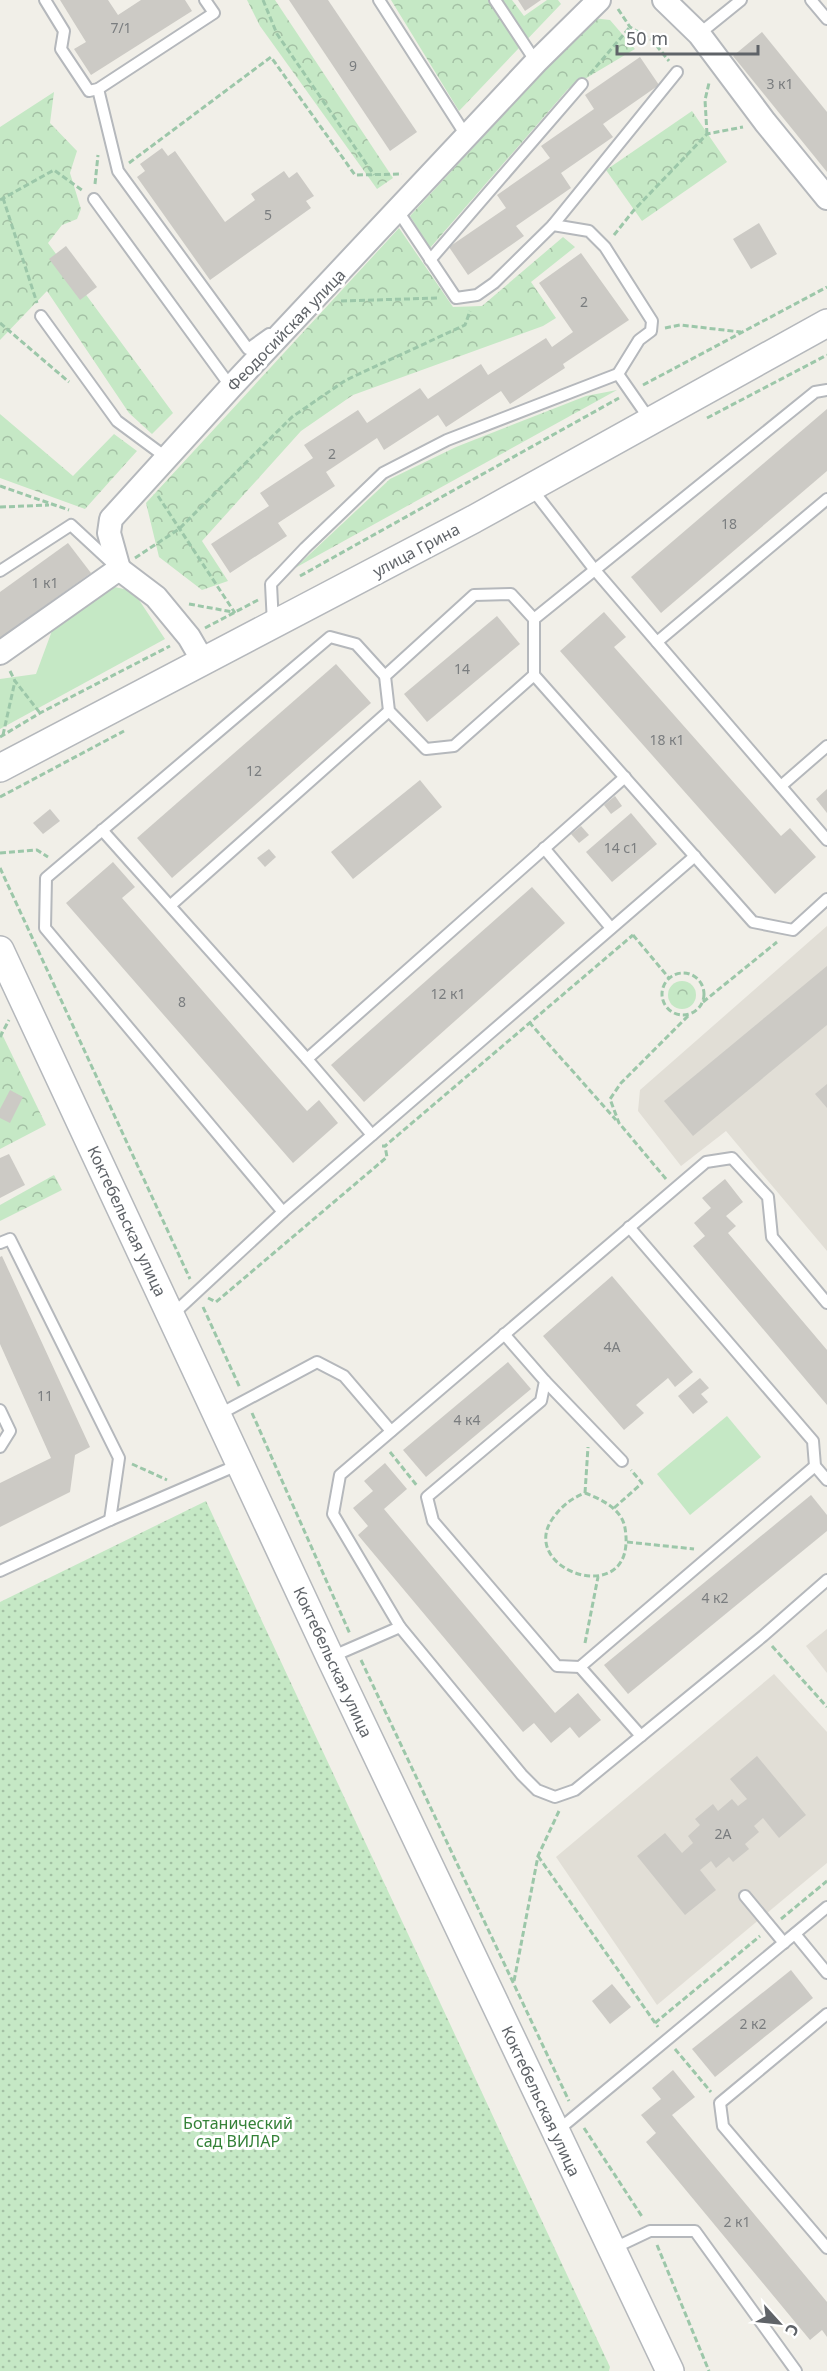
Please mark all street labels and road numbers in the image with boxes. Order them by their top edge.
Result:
street label: Феодосийская улица [222,264,350,396]
street label: улица Грина [369,518,463,582]
street label: Коктебельская улица [82,1142,172,1300]
street label: Коктебельская улица [288,1583,378,1741]
street label: Коктебельская улица [496,2022,586,2180]

